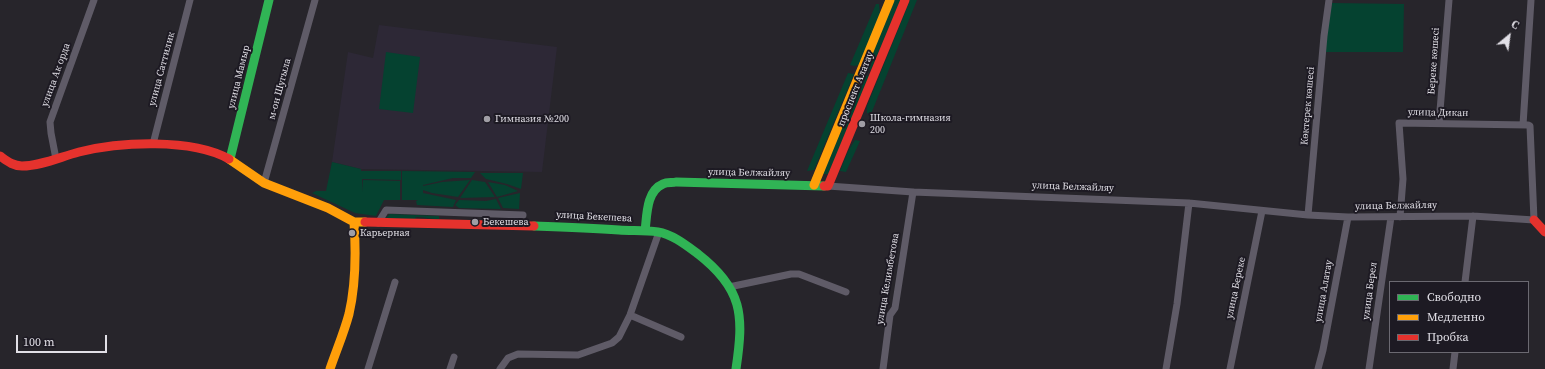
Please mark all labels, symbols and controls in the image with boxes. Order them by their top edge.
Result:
north arrow [1489,16,1529,56]
text: С [1508,17,1522,33]
street label: Береке көшесі [1426,27,1442,95]
street label: улица Саттилик [146,31,178,107]
street label: улица Ак орда [39,42,73,108]
street label: улица Мамыр [225,44,253,110]
street label: проспект Алатау [836,50,876,128]
street label: м-он Шугыла [266,57,294,121]
street label: Көктерек көшесі [1299,66,1317,146]
street label: улица Дикан [1408,106,1468,120]
place label: Школа-гимназия 200 [870,112,951,136]
place label: Гимназия №200 [495,113,569,125]
marker: Гимназия №200 [482,114,492,124]
marker: Школа-гимназия 200 [857,119,867,129]
street label: улица Белжайляу [708,166,790,180]
street label: улица Белжайляу [1032,180,1114,194]
street label: улица Белжайляу [1355,199,1437,213]
street label: улица Бекешева [556,209,632,225]
place label: Бекешева [483,216,529,228]
marker: Бекешева [470,217,480,227]
place label: Карьерная [360,227,410,239]
marker: Карьерная [347,228,357,238]
street label: улица Келимбетова [874,232,902,326]
street label: улица Береке [1224,256,1248,320]
street label: улица Алатау [1313,259,1335,323]
street label: улица Берел [1360,261,1380,321]
legend [1389,281,1529,353]
text: Свободно [1427,289,1481,305]
text: Медленно [1427,309,1485,325]
scale bar [18,327,109,353]
text: Пробка [1427,329,1469,345]
text: 100 m [23,334,55,350]

